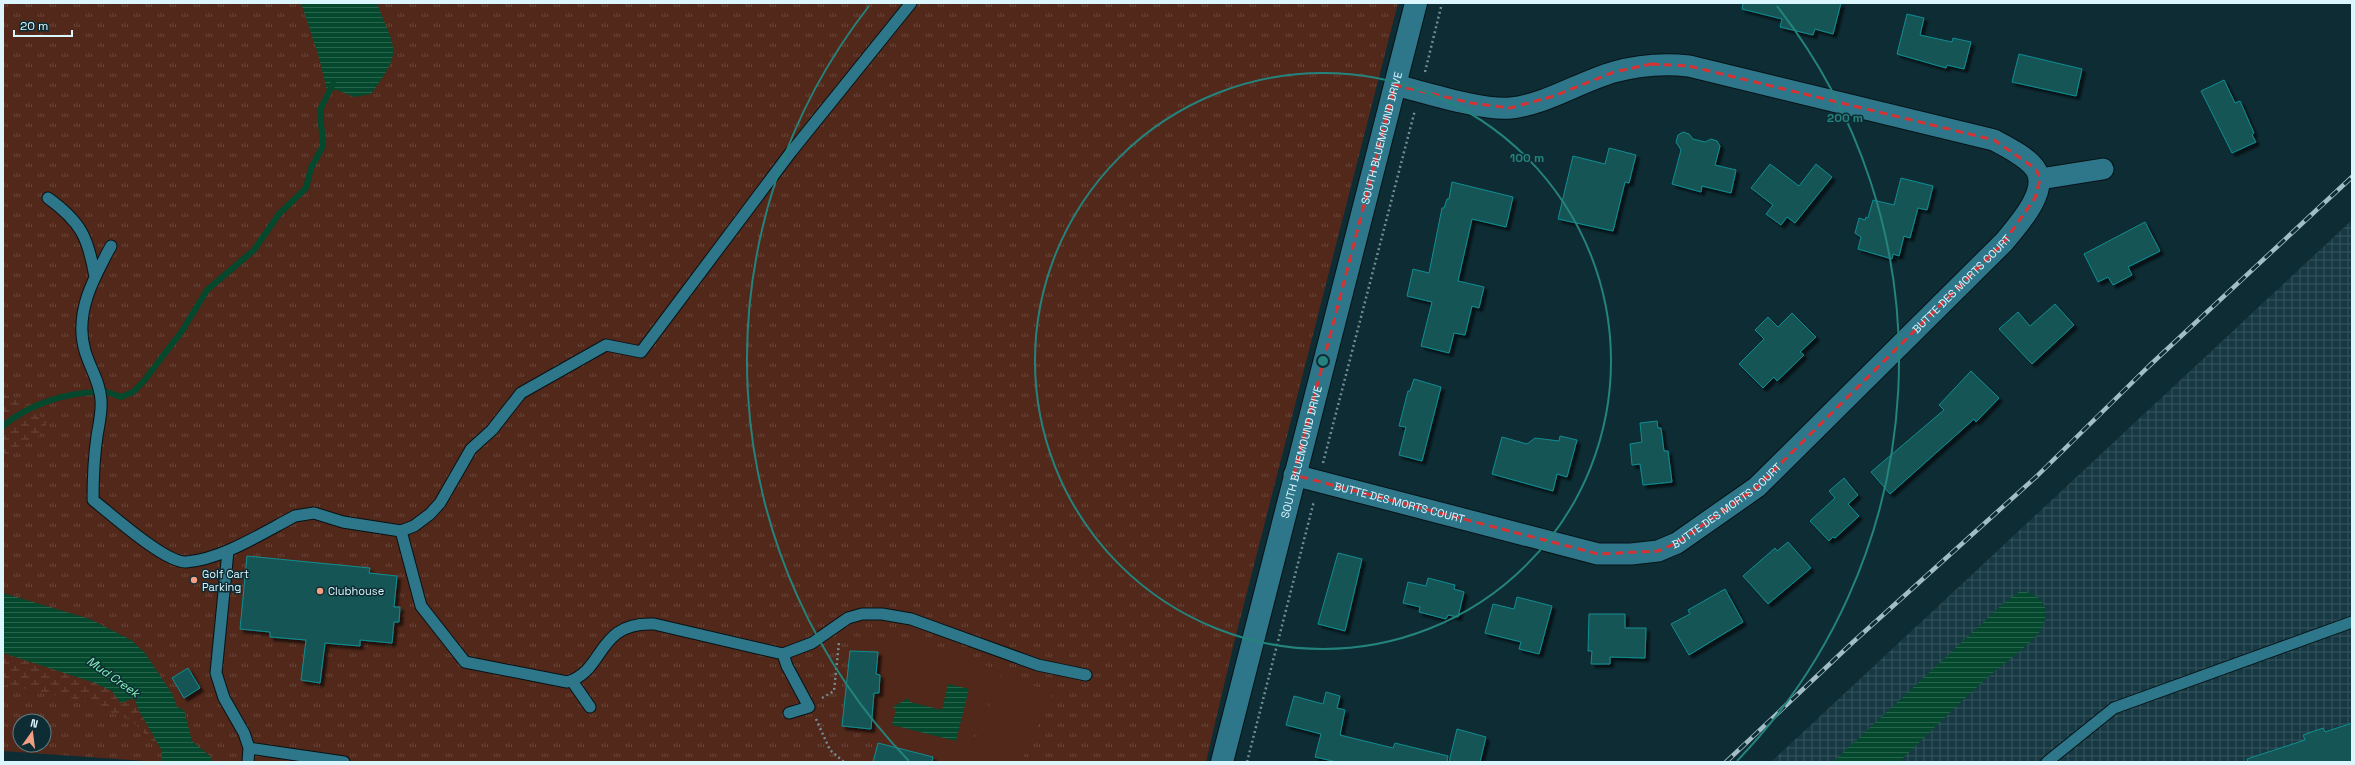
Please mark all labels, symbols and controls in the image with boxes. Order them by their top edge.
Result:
scale bar [14,12,72,38]
text: 20 m [20,18,48,34]
street label: SOUTH BLUEMOUND DRIVE [1358,70,1405,206]
text: 200 m [1827,110,1863,126]
text: 100 m [1510,150,1544,166]
street label: BUTTE DES MORTS COURT [1909,231,2014,336]
centre of rings [1316,354,1330,368]
street label: SOUTH BLUEMOUND DRIVE [1278,384,1325,520]
street label: BUTTE DES MORTS COURT [1670,459,1785,551]
street label: BUTTE DES MORTS COURT [1333,479,1467,526]
place label: Golf Cart Parking [202,567,249,594]
marker: Golf Cart Parking [189,575,199,585]
place label: Clubhouse [328,584,384,598]
marker: Clubhouse [315,586,325,596]
water label: Mud Creek [83,653,144,702]
north arrow [12,713,52,753]
text: N [29,716,40,731]

